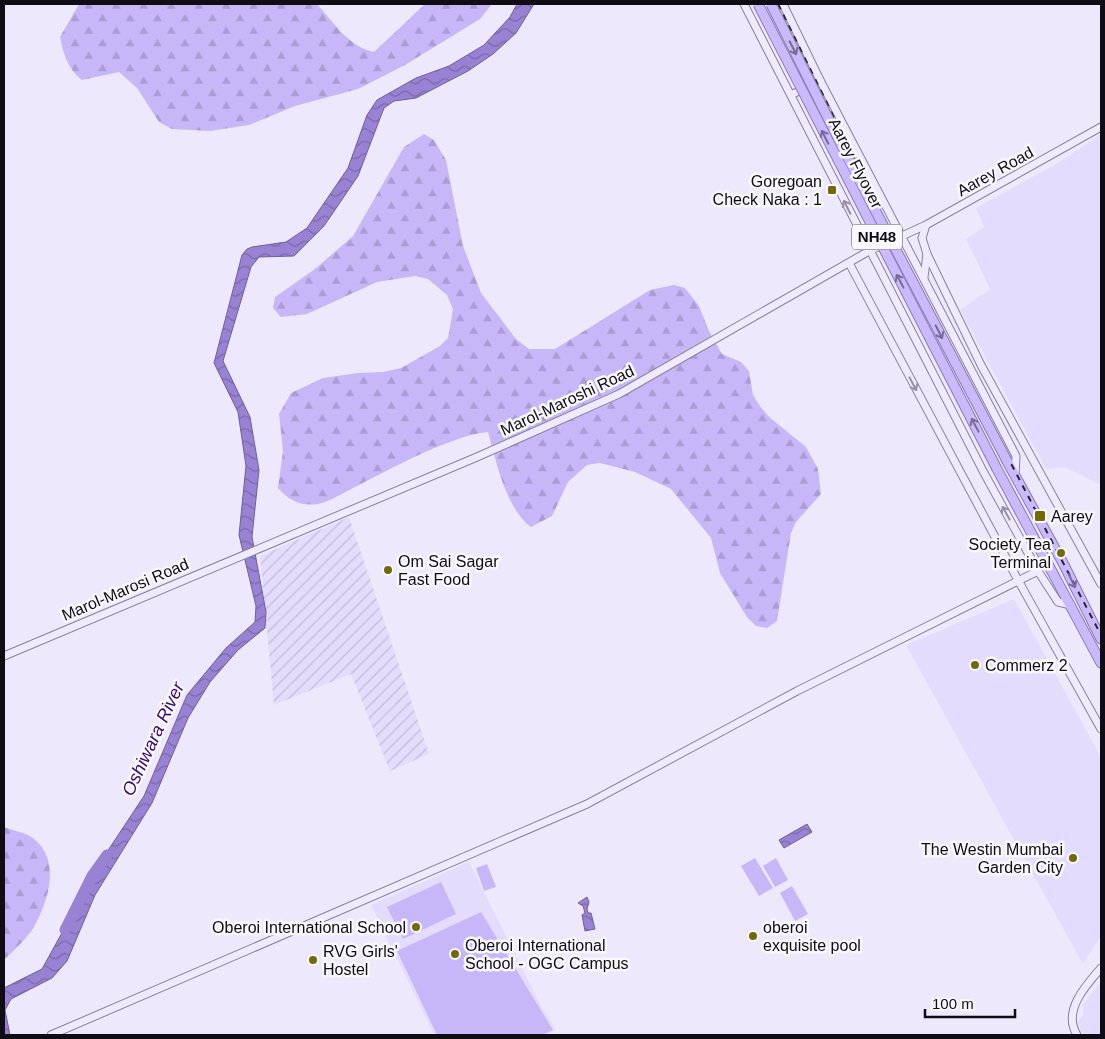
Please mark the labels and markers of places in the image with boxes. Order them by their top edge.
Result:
place label: Goregoan Check Naka : 1 [713,173,822,208]
marker: Goregoan Check Naka : 1 [826,184,838,196]
place label: Aarey [1051,508,1093,525]
marker: Aarey [1033,509,1047,523]
place label: Society Tea Terminal [969,536,1051,571]
marker: Society Tea Terminal [1055,547,1067,559]
place label: Om Sai Sagar Fast Food [398,553,499,588]
marker: Om Sai Sagar Fast Food [382,564,394,576]
place label: Commerz 2 [985,657,1068,674]
marker: Commerz 2 [969,659,981,671]
place label: The Westin Mumbai Garden City [921,841,1063,876]
marker: The Westin Mumbai Garden City [1067,852,1079,864]
place label: Oberoi International School [212,919,406,936]
place label: oberoi exquisite pool [763,919,861,954]
marker: Oberoi International School [410,921,422,933]
marker: oberoi exquisite pool [747,930,759,942]
place label: Oberoi International School - OGC Campus [465,937,629,972]
place label: RVG Girls' Hostel [323,943,398,978]
marker: Oberoi International School - OGC Campus [449,948,461,960]
marker: RVG Girls' Hostel [307,954,319,966]

